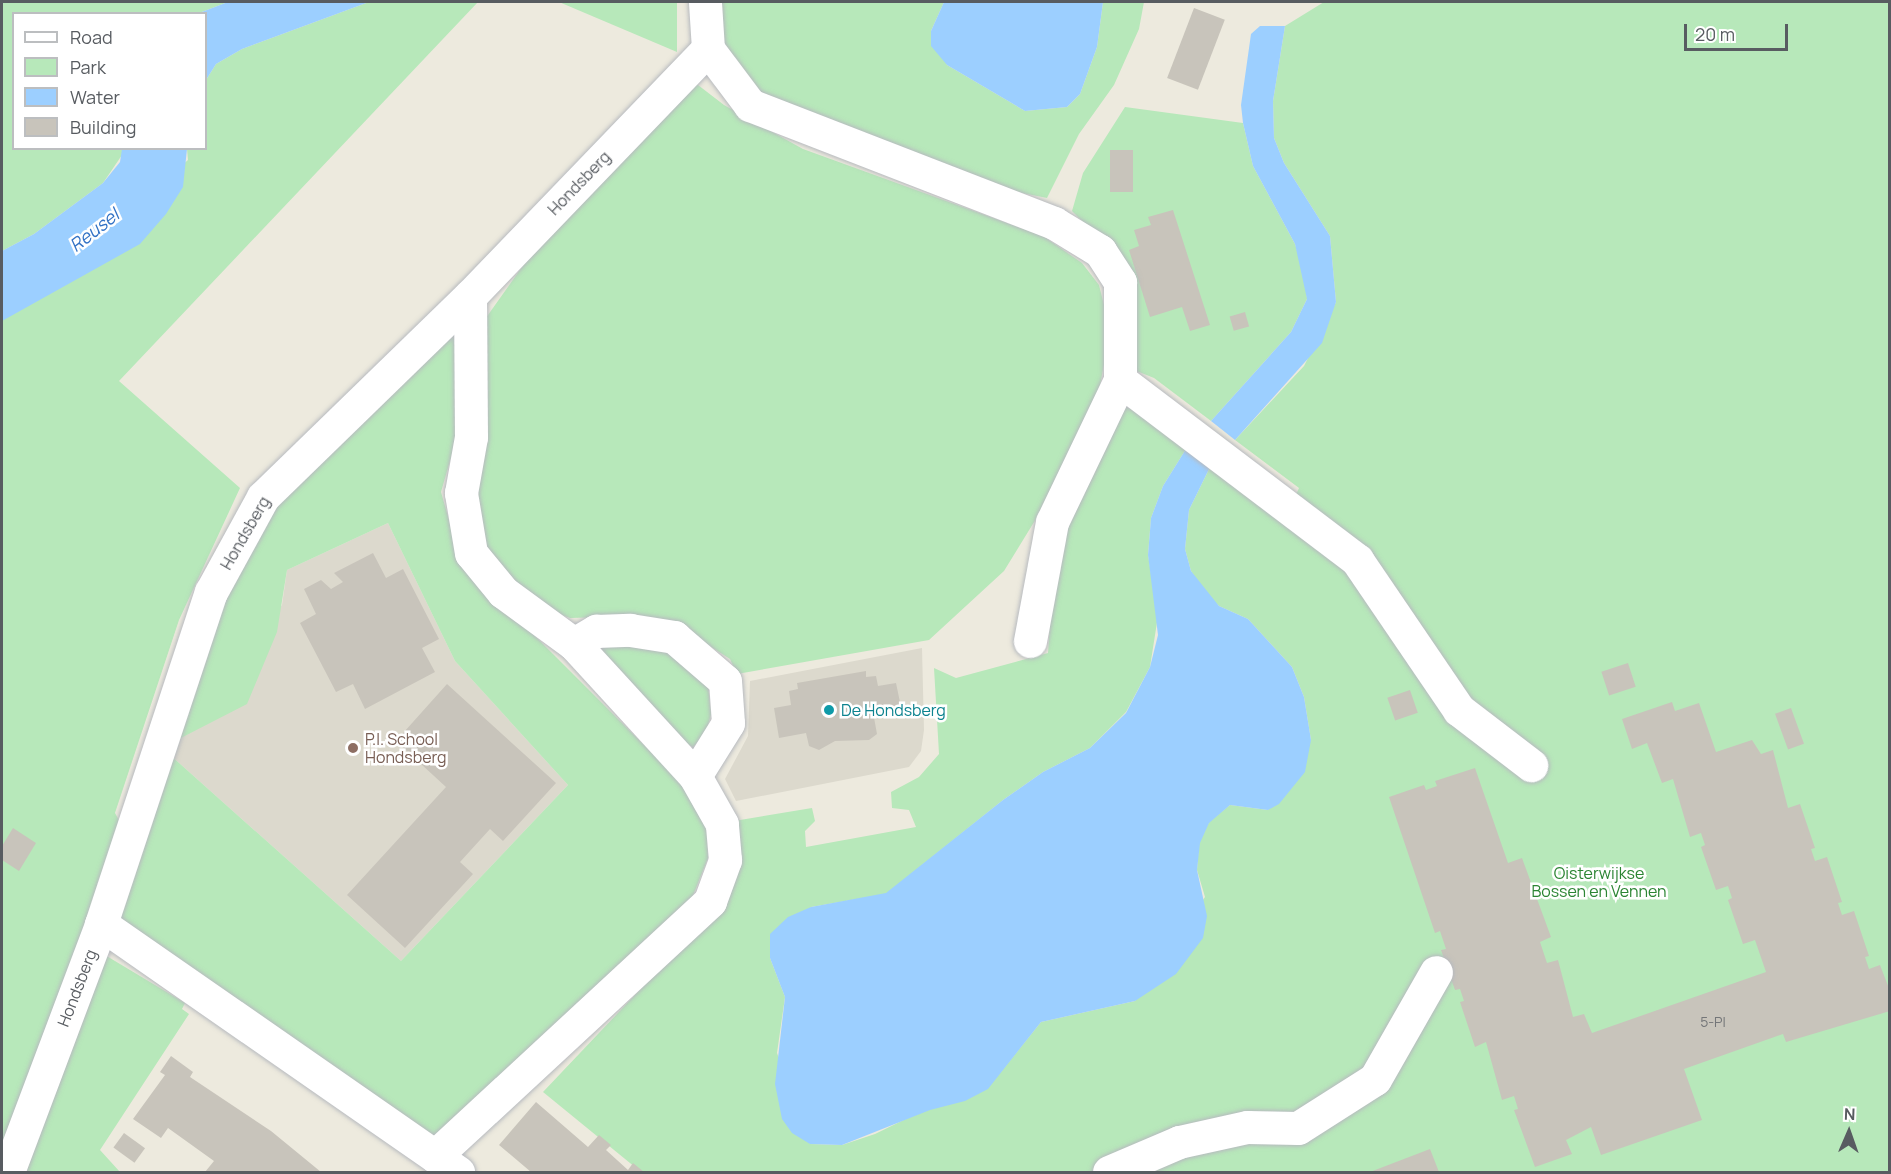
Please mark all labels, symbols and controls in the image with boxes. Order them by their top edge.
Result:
legend [12,12,207,150]
scale bar [1687,12,1790,50]
text: 20 m [1695,22,1735,46]
text: Road [70,25,113,49]
text: Park [70,55,106,79]
text: Water [70,85,120,109]
text: Building [70,115,136,139]
street label: Hondsberg [544,147,614,219]
water label: Reusel [65,204,123,256]
street label: Hondsberg [216,493,274,573]
place label: De Hondsberg [841,700,946,720]
marker: De Hondsberg [822,703,836,717]
place label: P.I. School Hondsberg [365,729,446,767]
marker: P.I. School Hondsberg [346,741,360,755]
park label: Oisterwijkse Bossen en Vennen [1531,863,1667,901]
street label: Hondsberg [53,947,101,1029]
house number: 5-PI [1700,1014,1726,1030]
north arrow [1819,1102,1879,1162]
text: N [1843,1103,1856,1125]

